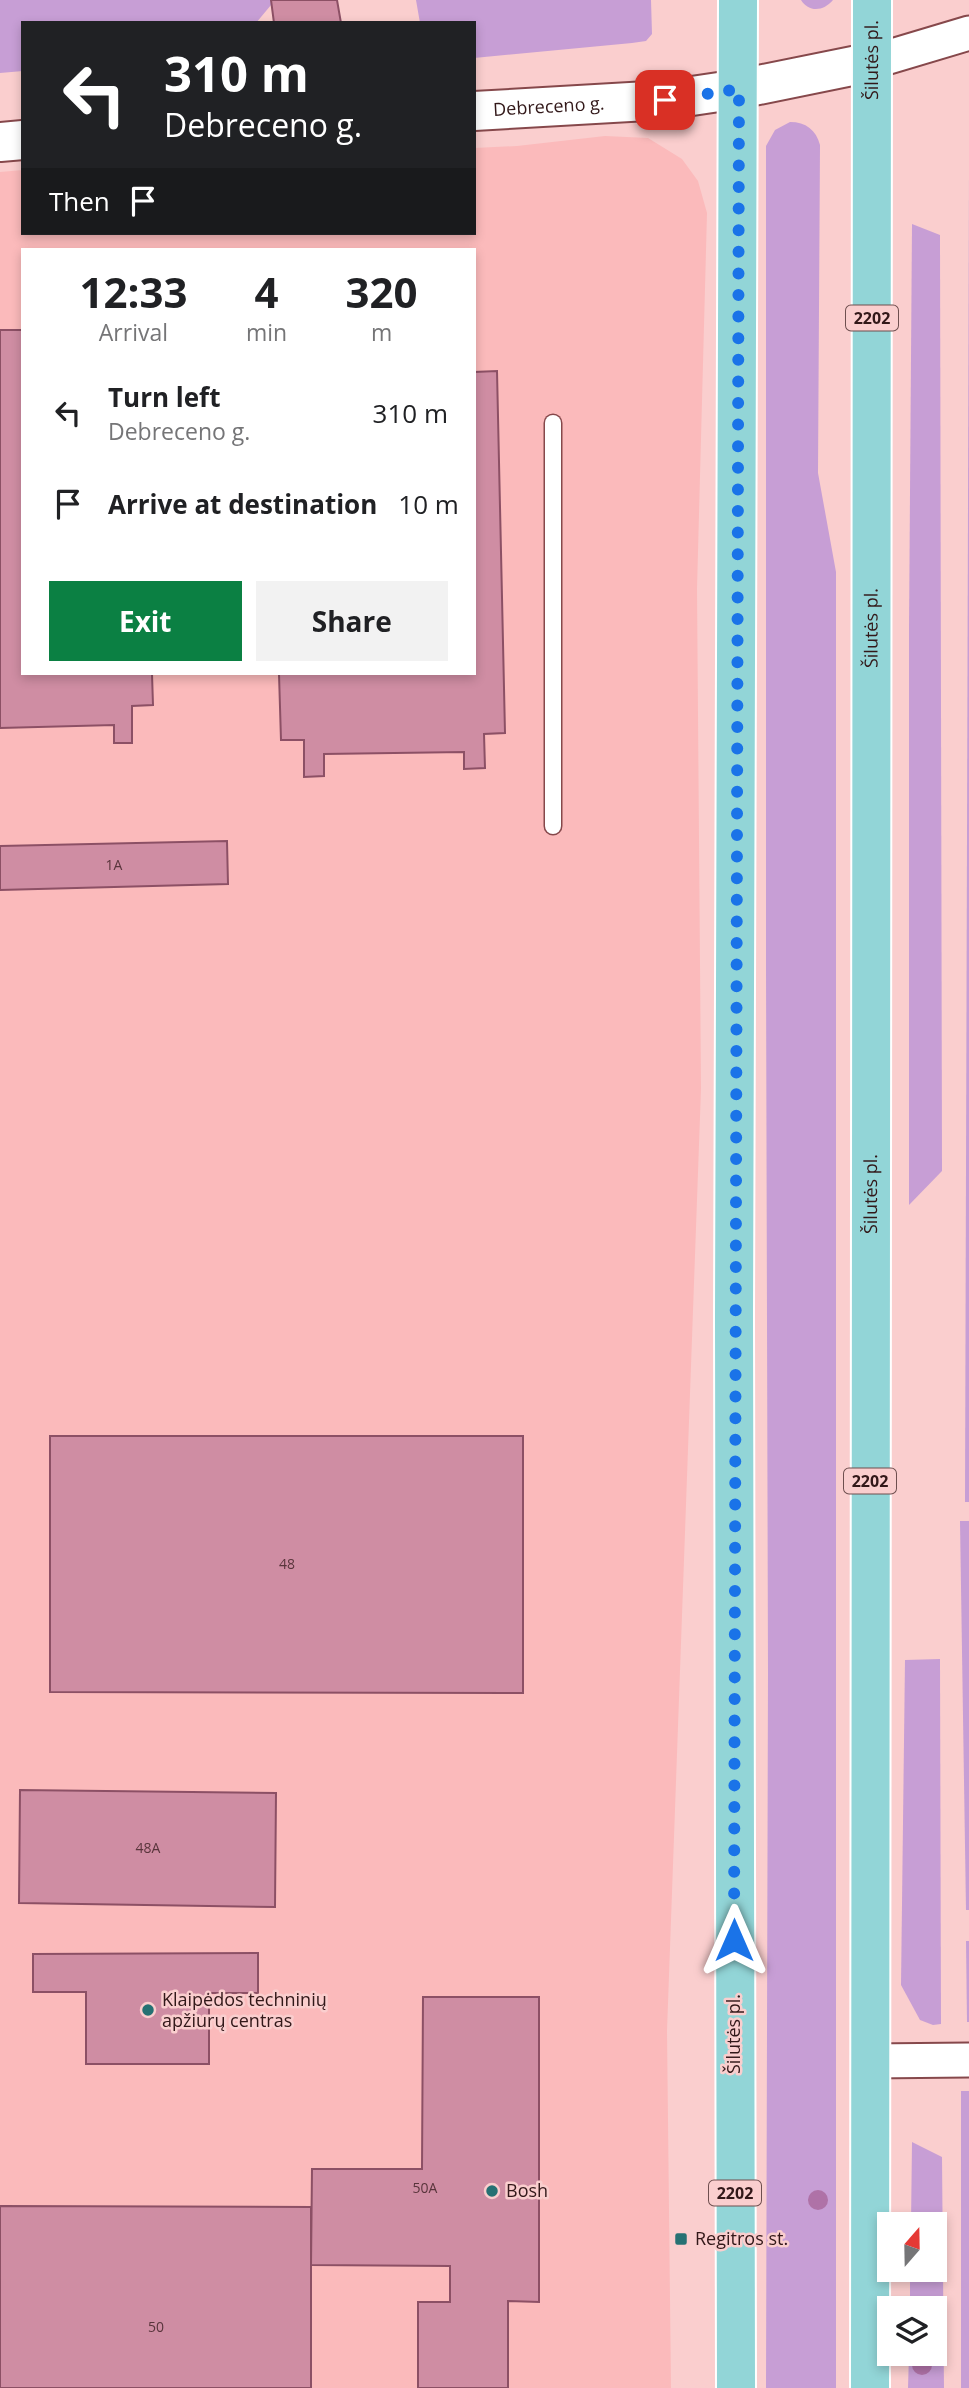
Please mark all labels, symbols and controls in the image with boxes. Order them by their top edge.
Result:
street label: Šilutės pl. [859,20,883,100]
text: 310 m [164,40,309,106]
icon: left [49,49,140,140]
pin [635,70,695,130]
icon: arrive [646,81,684,119]
street label: Debreceno g. [492,91,605,121]
text: Debreceno g. [164,103,362,146]
icon: arrive [124,182,162,220]
text: Then [49,183,110,219]
text: 12:33 [79,263,187,320]
text: 4 [254,263,279,320]
text: 320 [346,263,418,320]
road number: 2202 [846,306,898,330]
text: Arrival [99,316,168,348]
text: min [246,316,287,348]
text: m [371,316,392,348]
text: Turn left [108,379,220,415]
icon: left [49,394,87,432]
text: 310 m [373,395,448,431]
text: Debreceno g. [108,415,250,447]
icon: arrive [49,485,87,523]
text: Arrive at destination [108,486,377,522]
text: 10 m [398,486,459,522]
button: Exit [49,581,242,661]
button: Share [256,581,448,661]
street label: Šilutės pl. [858,588,883,668]
house number: 1A [106,855,123,874]
street label: Šilutės pl. [858,1154,882,1234]
road number: 2202 [844,1469,896,1494]
house number: 48 [279,1554,295,1573]
house number: 48A [136,1838,161,1857]
position arrow [697,1903,771,1977]
place label: Klaipėdos techninių apžiurų centras [162,1987,327,2032]
street label: Šilutės pl. [721,1994,745,2074]
marker: Klaipėdos techninių apžiurų centras [140,2002,156,2018]
house number: 50A [413,2178,438,2197]
place label: Bosh [506,2178,548,2202]
road number: 2202 [709,2180,761,2206]
marker: Bosh [484,2183,500,2199]
north arrow [877,2212,947,2282]
map controls [877,2212,947,2366]
place label: Regitros st. [695,2226,788,2250]
marker: Regitros st. [673,2231,689,2247]
button: layers [877,2296,947,2366]
house number: 50 [148,2317,164,2336]

